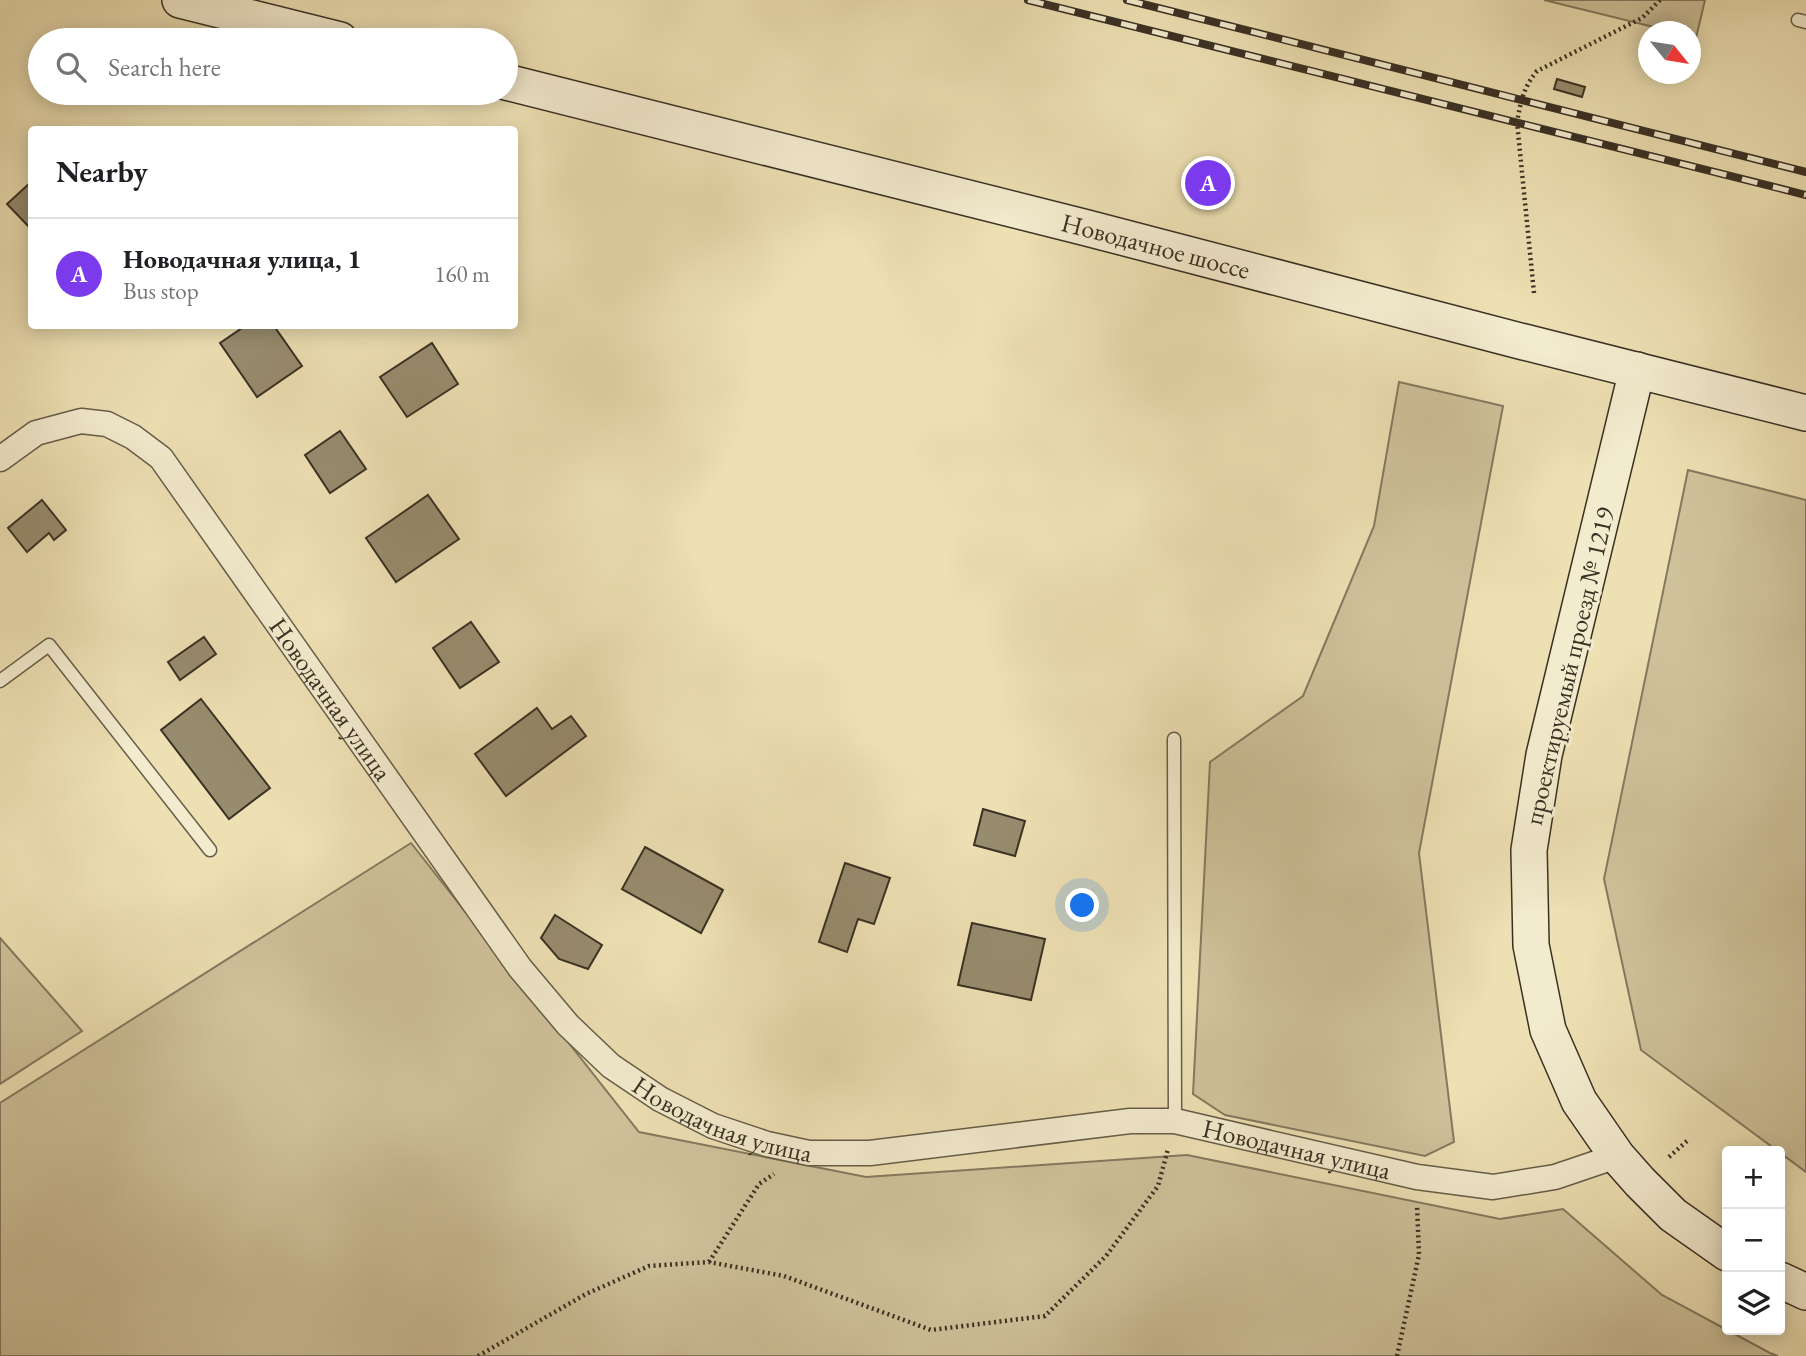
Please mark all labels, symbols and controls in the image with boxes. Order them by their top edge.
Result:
north arrow [1638,21,1701,84]
search box [28,28,518,105]
icon: search [52,48,90,86]
text: Search here [108,50,221,84]
text: Nearby [56,152,148,191]
pin: A [1185,157,1231,209]
street label: Новодачное шоссе [1058,205,1254,287]
text: Новодачная улица, 1 [123,242,361,276]
text: A [71,259,87,289]
text: 160 m [434,259,490,289]
text: Bus stop [123,276,199,306]
street label: проектируемый проезд № 1219 [1516,503,1622,828]
street label: Новодачная улица [262,611,400,788]
your location [1065,888,1099,922]
street label: Новодачная улица [626,1068,816,1170]
street label: Новодачная улица [1199,1111,1395,1187]
map controls [1722,1146,1785,1335]
button: + [1722,1146,1785,1209]
button: − [1722,1209,1785,1272]
button: layers [1722,1272,1785,1335]

